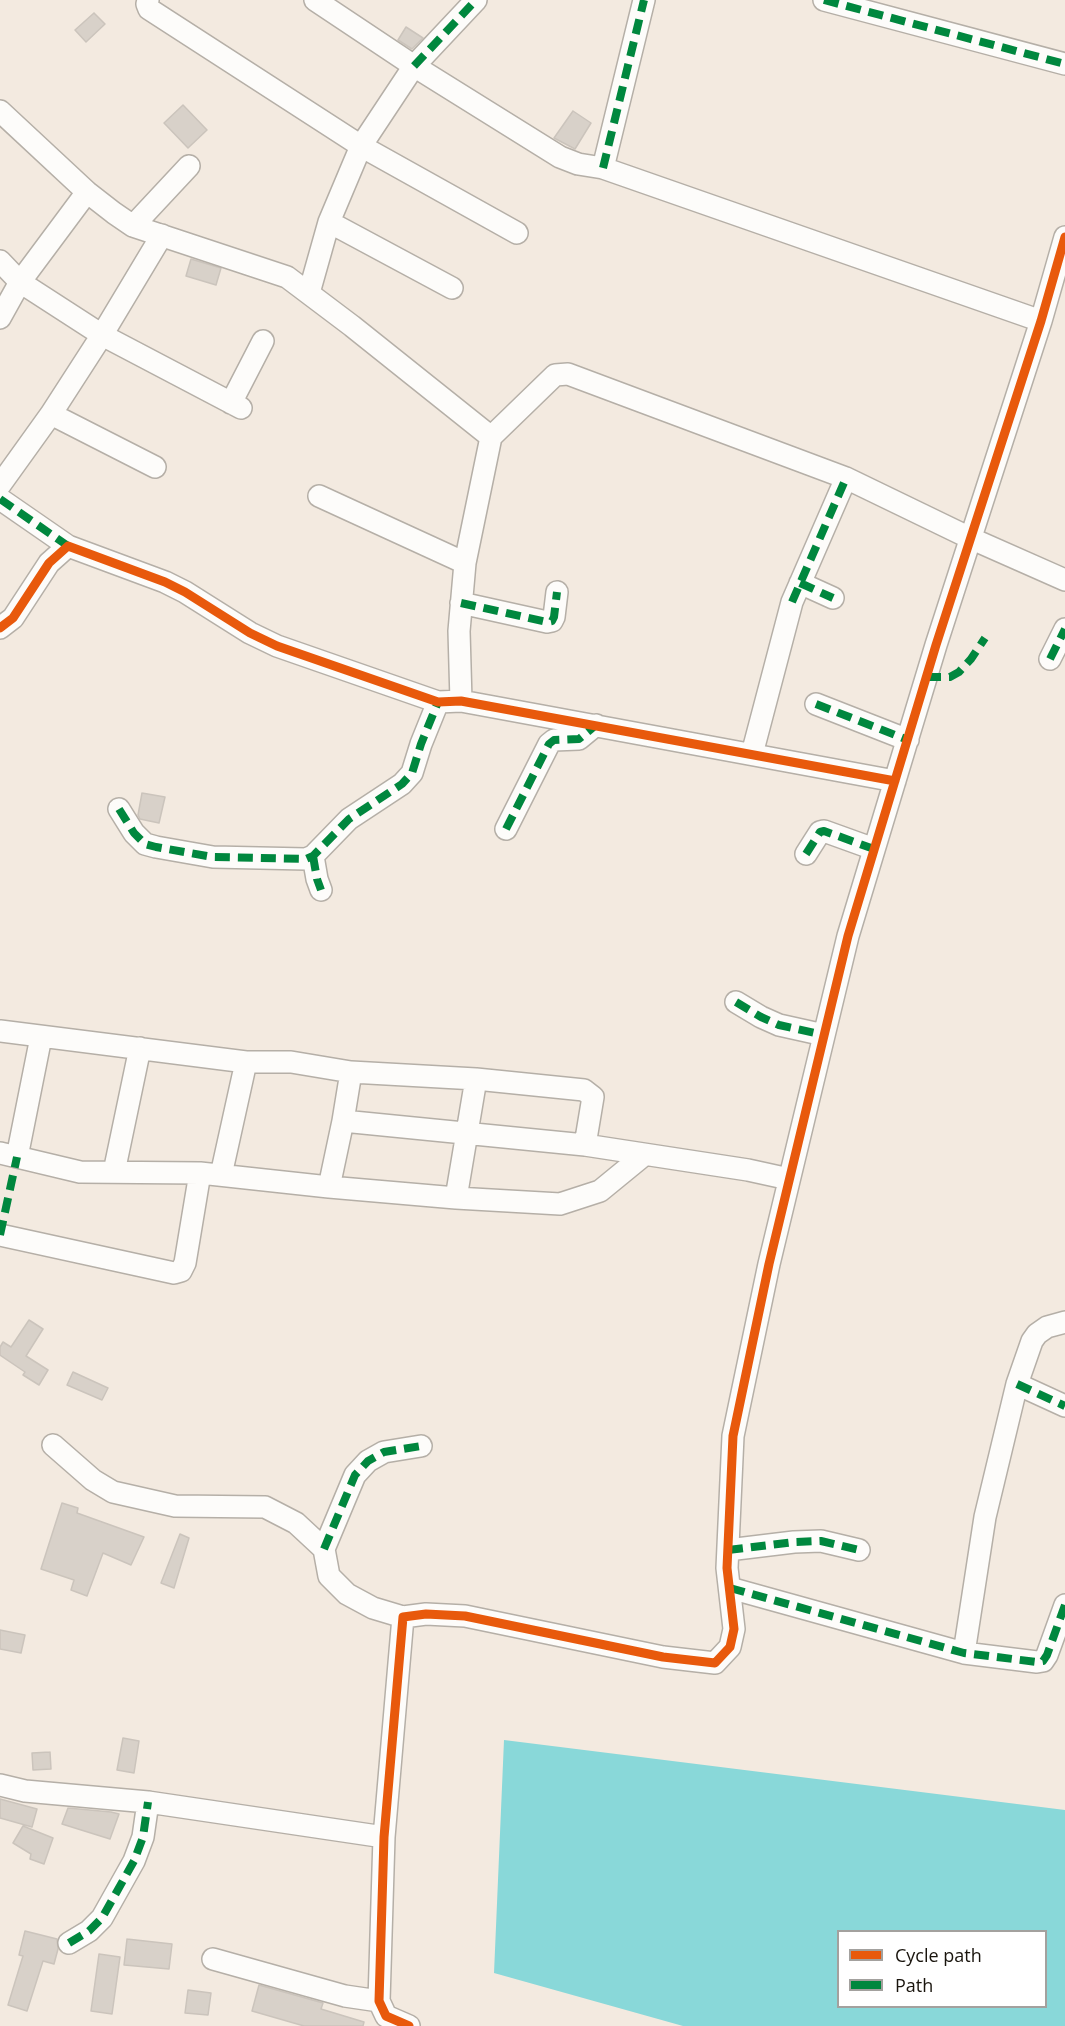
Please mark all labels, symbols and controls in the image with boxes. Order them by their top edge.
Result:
legend [837,1930,1047,2008]
text: Cycle path [895,1943,982,1967]
text: Path [895,1973,933,1997]

